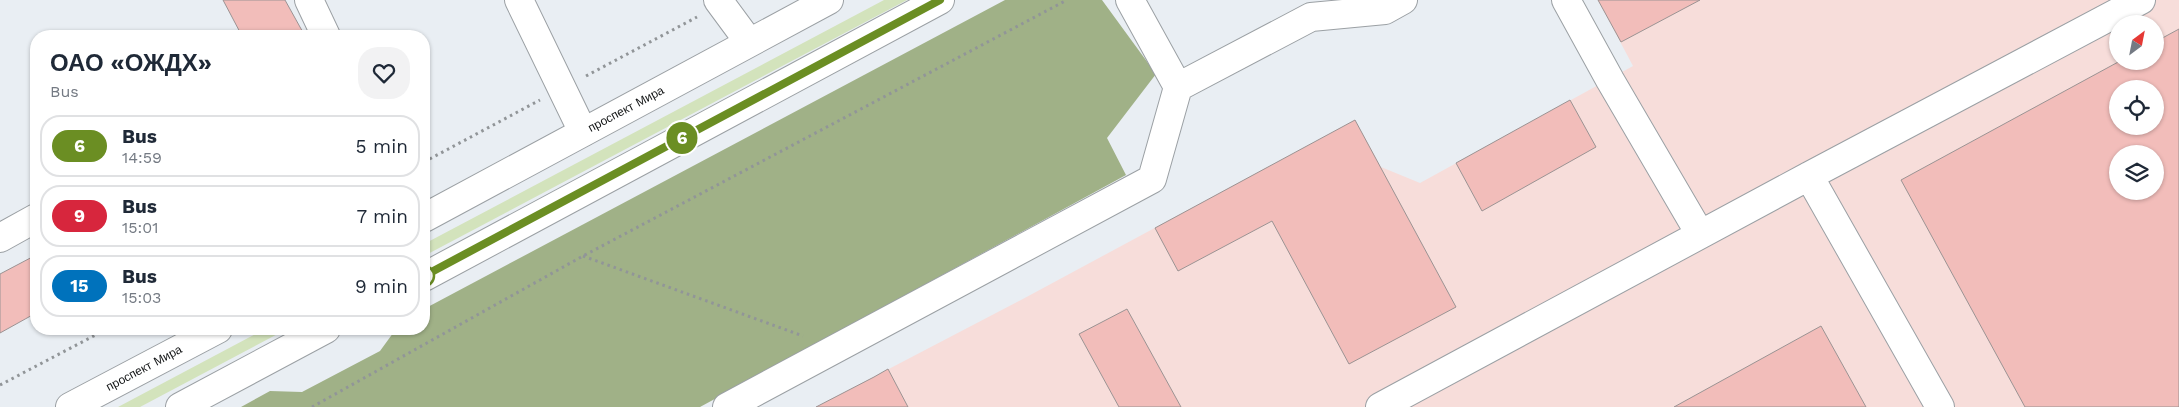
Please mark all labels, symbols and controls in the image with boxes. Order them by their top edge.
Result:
north arrow [2109,15,2164,70]
map controls [2109,15,2164,200]
button: heart [358,47,410,99]
text: ОАО «ОЖДХ» [50,49,212,77]
button: locate [2109,80,2164,135]
text: Bus [50,82,79,101]
street label: проспект Мира [586,83,667,135]
line badge: 6 [666,122,698,154]
text: Bus [122,125,157,148]
text: 6 [676,127,688,148]
text: 6 [74,135,85,156]
text: 5 min [356,135,408,158]
button: layers [2109,145,2164,200]
text: 14:59 [122,148,162,167]
text: Bus [122,195,157,218]
text: 9 [74,205,85,226]
text: 7 min [357,205,408,228]
text: 15:01 [122,218,158,237]
text: Bus [122,265,157,288]
unlabelled marker [413,265,435,287]
text: 15 [70,275,89,296]
text: 9 min [355,275,408,298]
text: 15:03 [122,288,161,307]
street label: проспект Мира [104,342,185,394]

